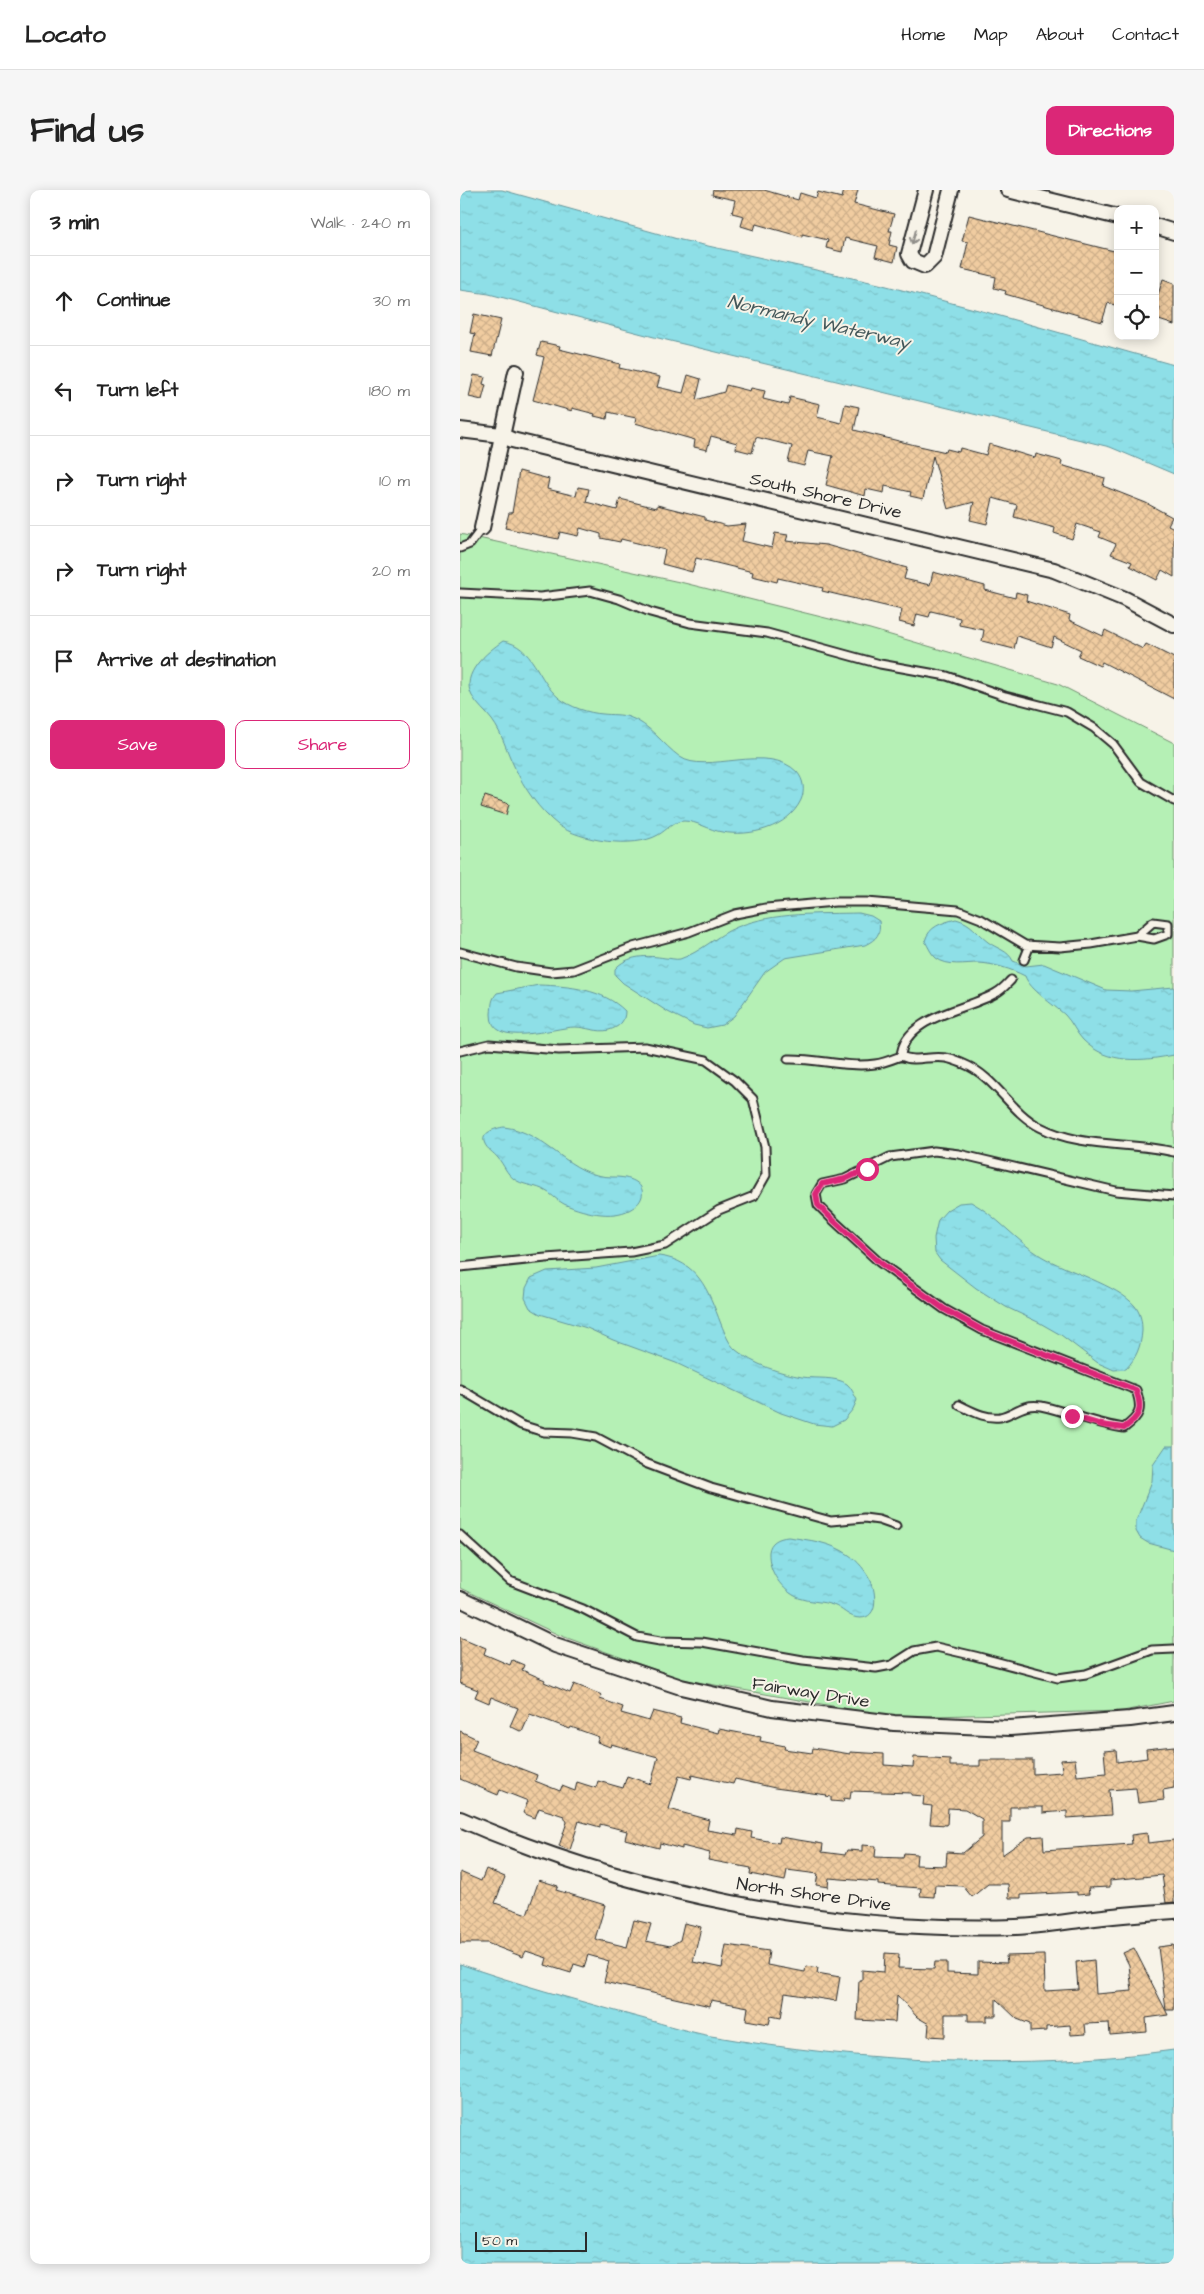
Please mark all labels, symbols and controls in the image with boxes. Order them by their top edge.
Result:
text: Locato [25,18,106,52]
text: Home [901,22,946,47]
text: Map [974,22,1008,47]
text: About [1036,22,1084,47]
text: Contact [1112,22,1179,47]
text: Find us [30,106,144,155]
button: Directions [1046,106,1174,155]
map controls [1114,205,1159,340]
button: + [1114,205,1159,250]
text: 3 min [50,208,99,237]
text: Walk · 240 m [310,212,410,234]
one-way arrow [909,229,918,245]
button: − [1114,250,1159,295]
icon: ahead [50,287,78,315]
text: Continue [97,287,171,314]
water label: Normandy Waterway [725,288,915,357]
text: 30 m [373,290,410,312]
button: locate [1114,295,1159,340]
icon: left [50,377,78,405]
text: Turn left [97,377,178,404]
text: 180 m [369,380,410,402]
street label: South Shore Drive [748,466,905,525]
icon: right [50,467,78,495]
text: Turn right [97,467,186,494]
text: 10 m [379,470,410,492]
icon: right [50,557,78,585]
text: Turn right [97,557,186,584]
text: 20 m [372,560,410,582]
icon: arrive [50,647,78,675]
text: Arrive at destination [97,647,276,674]
button: Save [50,720,225,769]
button: Share [235,720,410,769]
route start [856,1158,879,1181]
route end [1061,1405,1084,1428]
street label: Fairway Drive [750,1671,872,1715]
street label: North Shore Drive [735,1871,893,1918]
scale bar [475,2229,588,2252]
text: 50 m [482,2231,517,2251]

